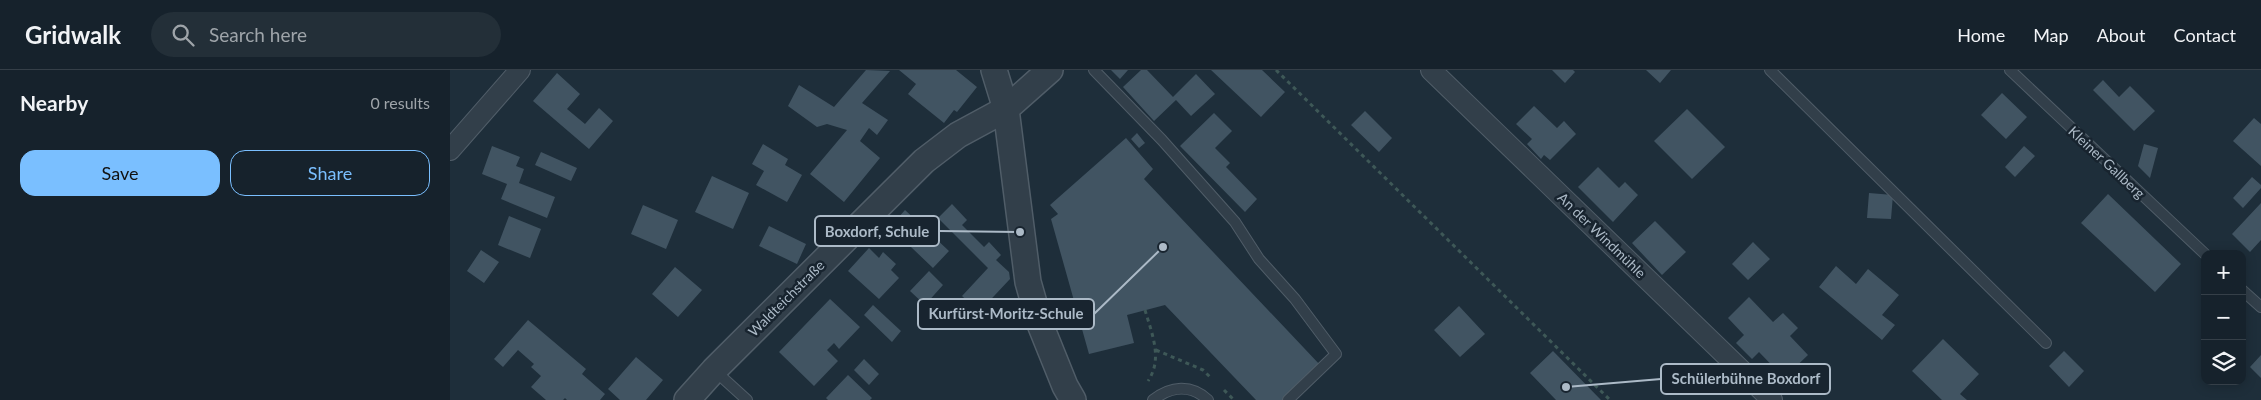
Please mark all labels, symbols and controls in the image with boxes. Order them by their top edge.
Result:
search box [151,12,501,57]
text: Gridwalk [25,20,121,49]
icon: search [169,21,197,49]
text: Search here [209,23,307,46]
text: Home [1957,24,2005,46]
text: Map [2033,24,2069,46]
text: About [2097,24,2146,46]
text: Contact [2174,24,2236,46]
text: Nearby [20,90,88,115]
text: 0 results [370,93,430,112]
street label: Kleiner Gallberg [2065,122,2149,202]
button: Save [20,150,220,196]
button: Share [230,150,430,196]
street label: An der Windmühle [1555,189,1649,281]
callout: Boxdorf, Schule [815,216,939,246]
text: Boxdorf, Schule [825,222,929,240]
map controls [2201,250,2246,385]
button: + [2201,250,2246,295]
street label: Waldteichstraße [744,256,828,340]
button: − [2201,295,2246,340]
callout: Kurfürst-Moritz-Schule [918,299,1094,329]
text: Kurfürst-Moritz-Schule [928,304,1084,322]
button: layers [2201,340,2246,385]
callout: Schülerbühne Boxdorf [1661,364,1830,394]
text: Schülerbühne Boxdorf [1672,369,1821,387]

